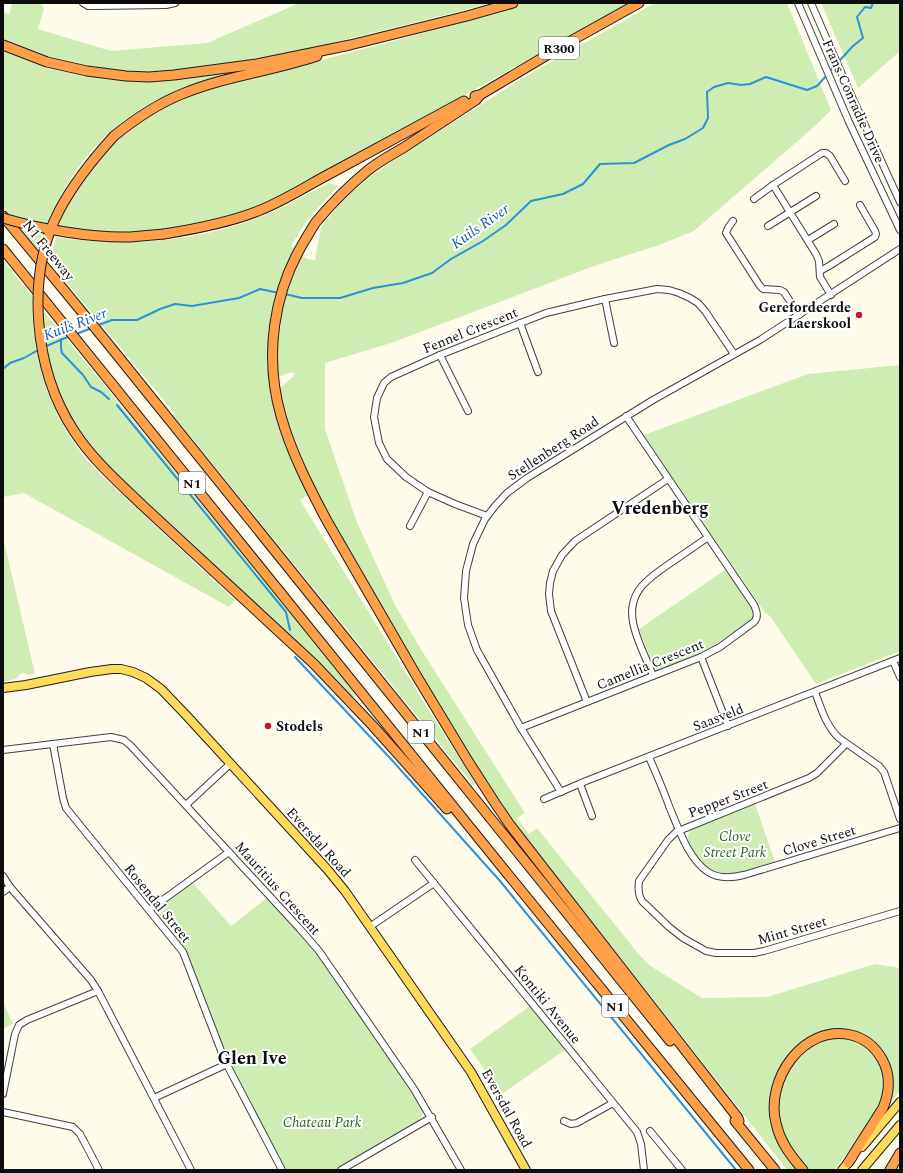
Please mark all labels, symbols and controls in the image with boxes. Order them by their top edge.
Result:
street label: Frans Conradie Drive [817,36,890,167]
road number: R300 [539,37,579,59]
water label: Kuils River [446,197,515,255]
street label: N1 Freeway [17,215,81,286]
place label: Gerefordeerde Laerskool [758,297,851,334]
water label: Kuils River [40,302,111,347]
street label: Fennel Crescent [420,302,521,359]
marker: Gerefordeerde Laerskool [854,310,864,320]
street label: Stellenberg Road [503,411,603,486]
road number: N1 [179,472,205,494]
district label: Vredenberg [611,495,709,522]
street label: Camellia Crescent [593,633,707,696]
street label: Saasveld [690,698,747,737]
place label: Stodels [276,716,323,737]
marker: Stodels [263,721,273,731]
road number: N1 [408,721,434,743]
street label: Pepper Street [685,774,771,823]
street label: Eversdal Road [281,803,356,882]
street label: Clove Street [780,819,858,862]
park label: Clove Street Park [704,826,767,863]
street label: Mauritius Crescent [230,837,326,940]
street label: Rosendal Street [119,859,196,948]
street label: Mint Street [755,911,829,950]
street label: Kontiki Avenue [509,960,586,1049]
road number: N1 [602,995,628,1017]
district label: Glen Ive [217,1045,287,1072]
street label: Eversdal Road [476,1065,537,1152]
park label: Chateau Park [283,1112,362,1133]

